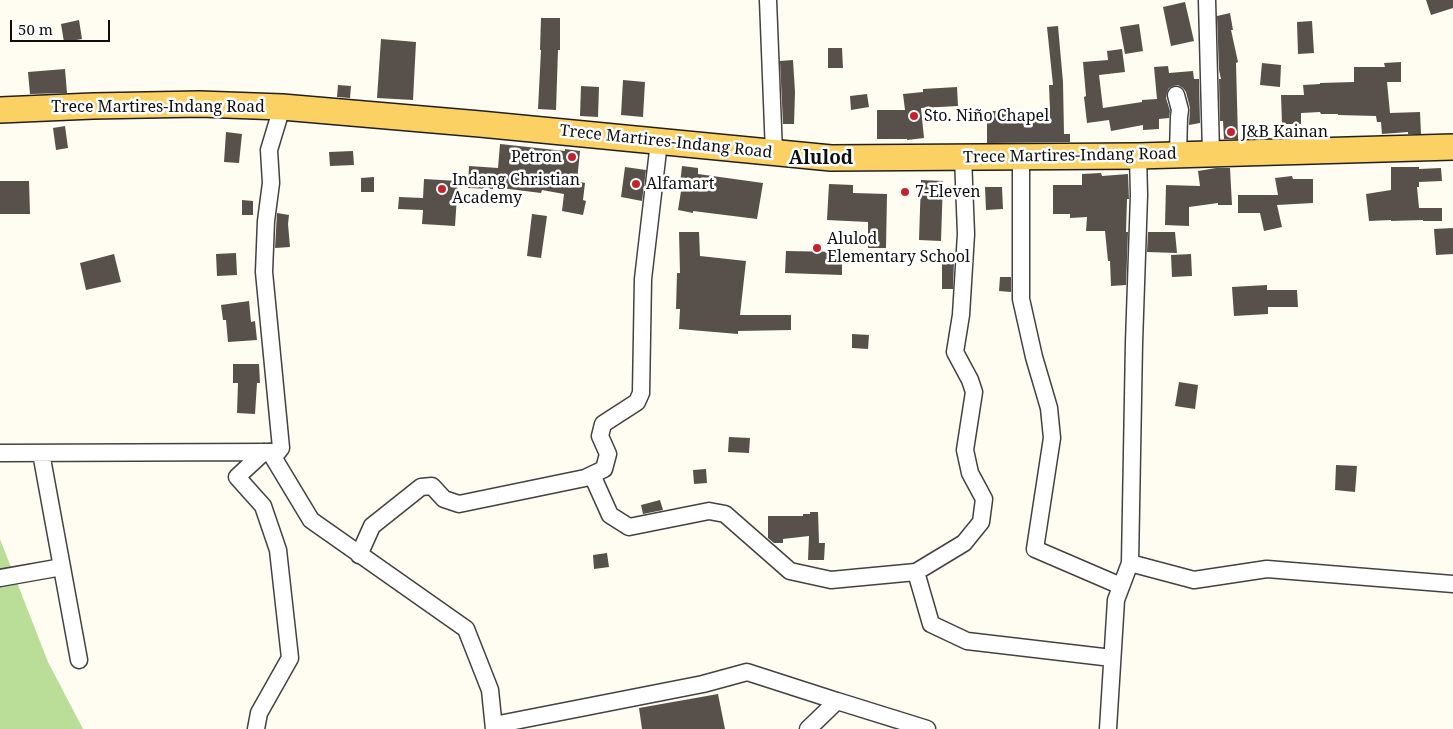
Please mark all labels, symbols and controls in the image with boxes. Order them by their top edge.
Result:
scale bar [12,10,112,42]
text: 50 m [18,19,53,39]
street label: Trece Martires-Indang Road [51,97,265,117]
place label: Sto. Niño Chapel [924,106,1049,126]
marker: Sto. Niño Chapel [908,110,920,122]
street label: Trece Martires-Indang Road [559,121,773,163]
place label: J&B Kainan [1241,122,1328,142]
marker: J&B Kainan [1225,126,1237,138]
street label: Trece Martires-Indang Road [963,145,1177,167]
place label: Petron [511,147,562,167]
district label: Alulod [789,148,853,170]
marker: Petron [566,151,578,163]
place label: Indang Christian Academy [452,170,580,208]
place label: Alfamart [646,174,714,194]
marker: Alfamart [630,178,642,190]
place label: 7-Eleven [915,182,981,202]
marker: Indang Christian Academy [436,183,448,195]
marker: 7-Eleven [899,186,911,198]
place label: Alulod Elementary School [827,229,970,267]
marker: Alulod Elementary School [811,242,823,254]

